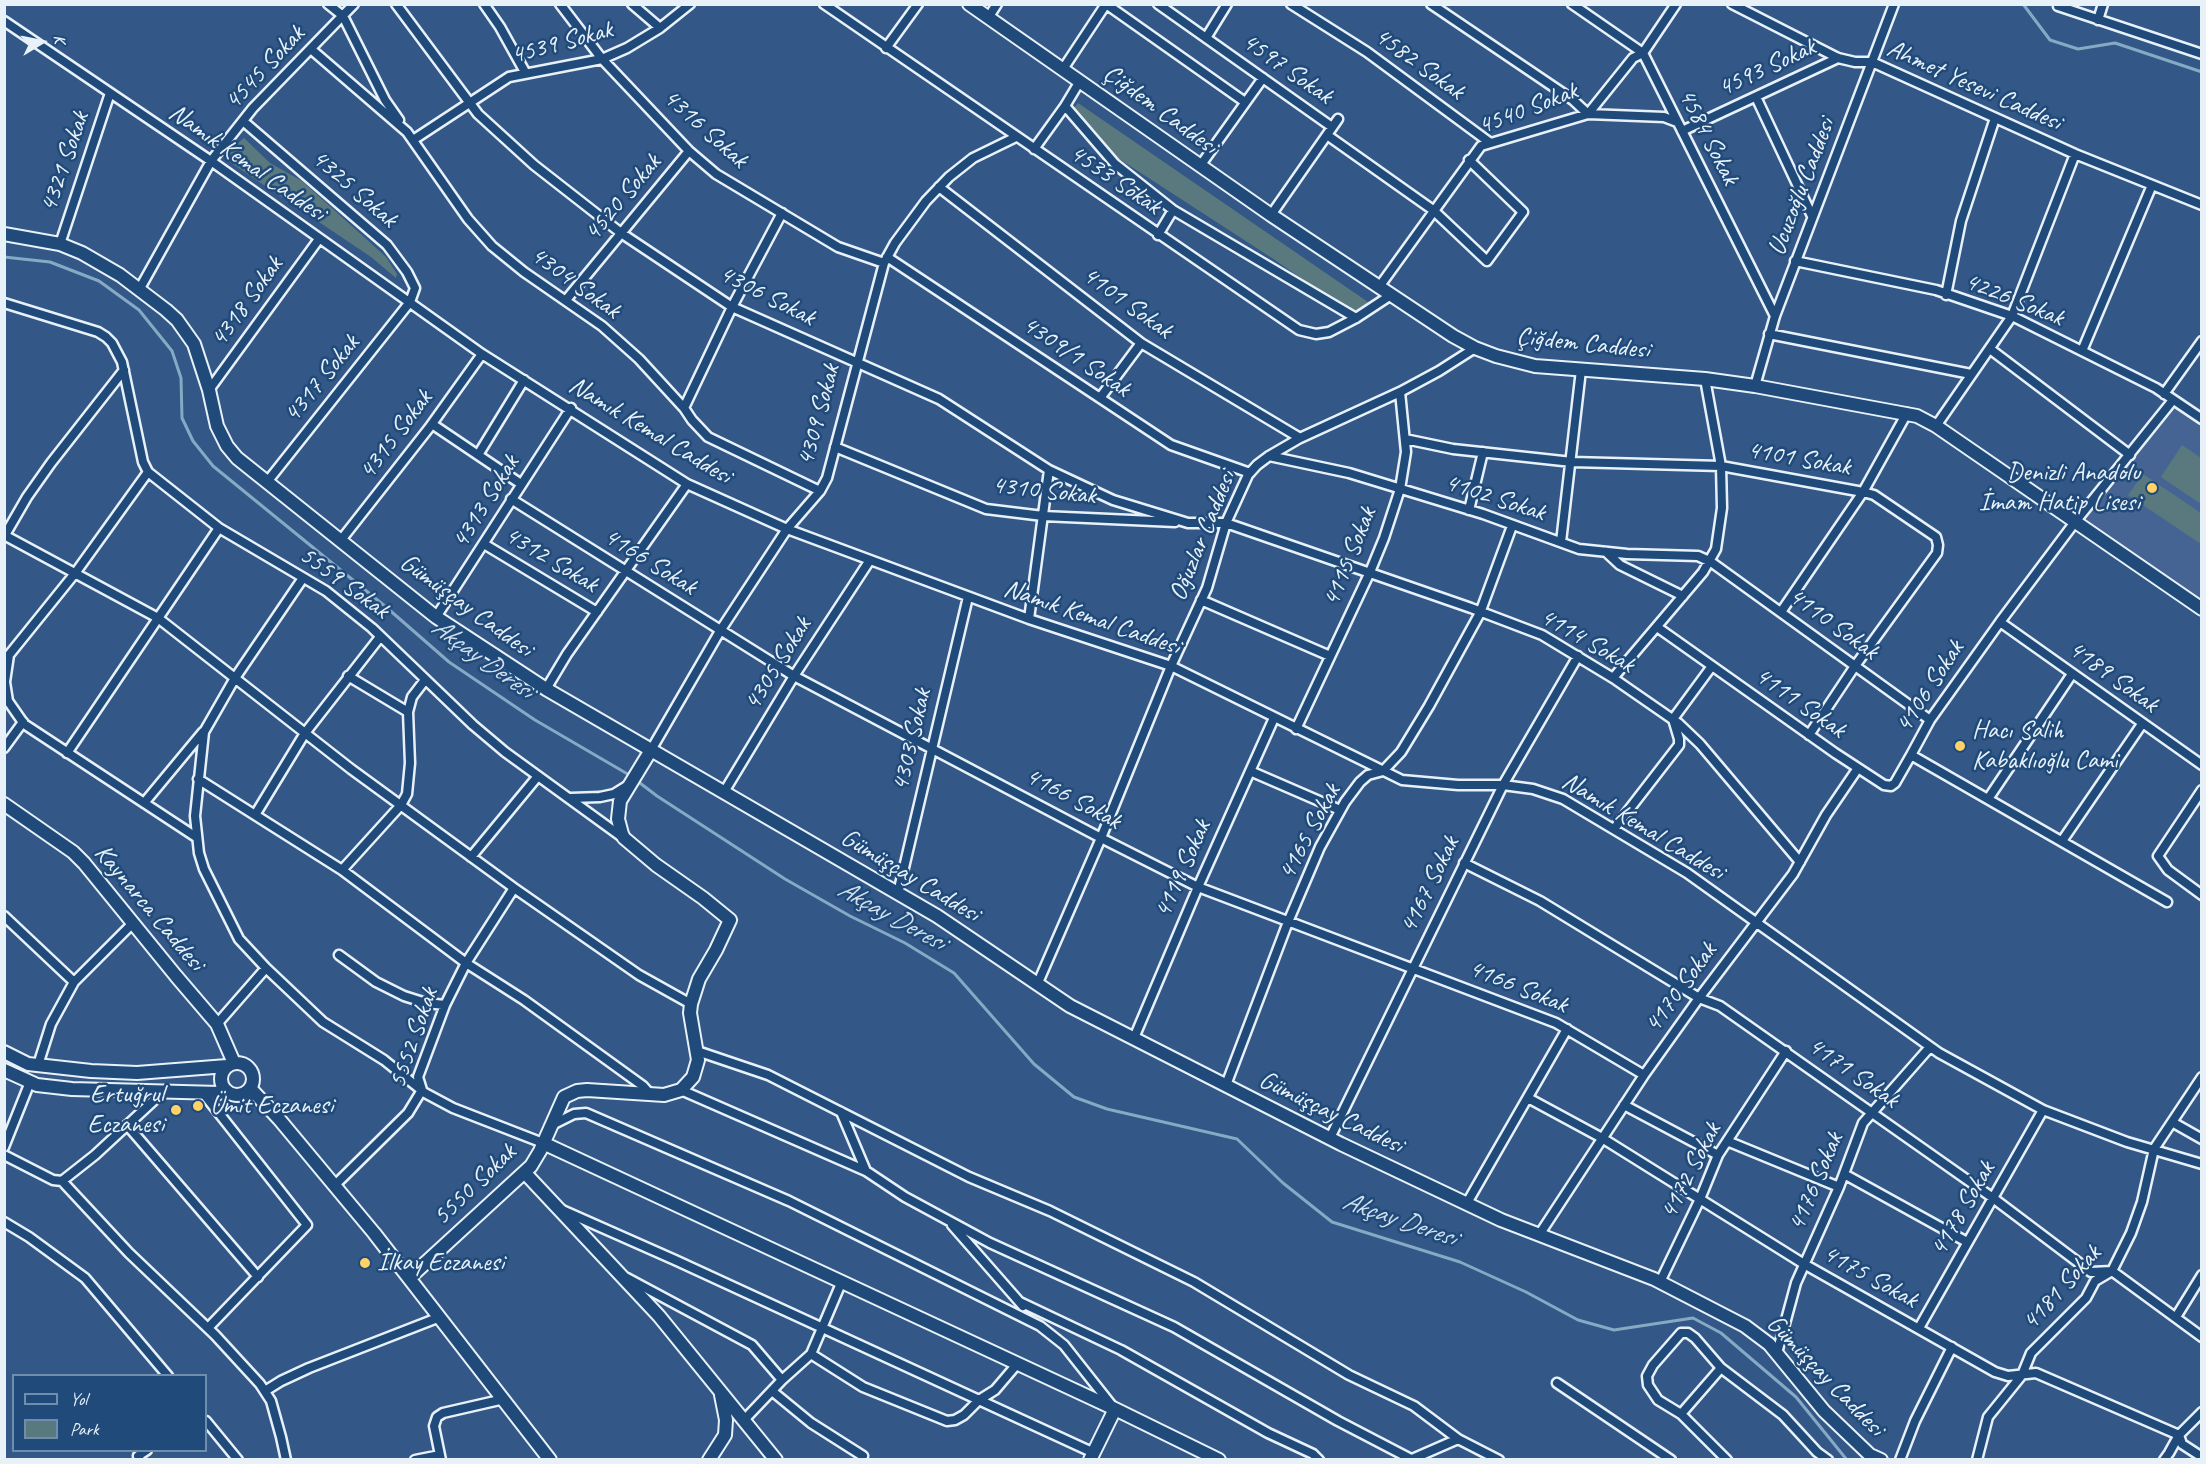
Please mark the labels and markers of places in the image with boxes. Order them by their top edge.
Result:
place label: Denizli Anadolu İmam Hatip Lisesi [1979,457,2140,518]
marker: Denizli Anadolu İmam Hatip Lisesi [2145,481,2159,495]
place label: Hacı Salih Kabaklıoğlu Cami [1972,715,2118,776]
marker: Hacı Salih Kabaklıoğlu Cami [1953,739,1967,753]
place label: Ertuğrul Eczanesi [88,1079,164,1140]
place label: Ümit Eczanesi [210,1090,333,1122]
marker: Ümit Eczanesi [191,1099,205,1113]
marker: Ertuğrul Eczanesi [169,1103,183,1117]
place label: İlkay Eczanesi [377,1247,504,1279]
marker: İlkay Eczanesi [358,1256,372,1270]

